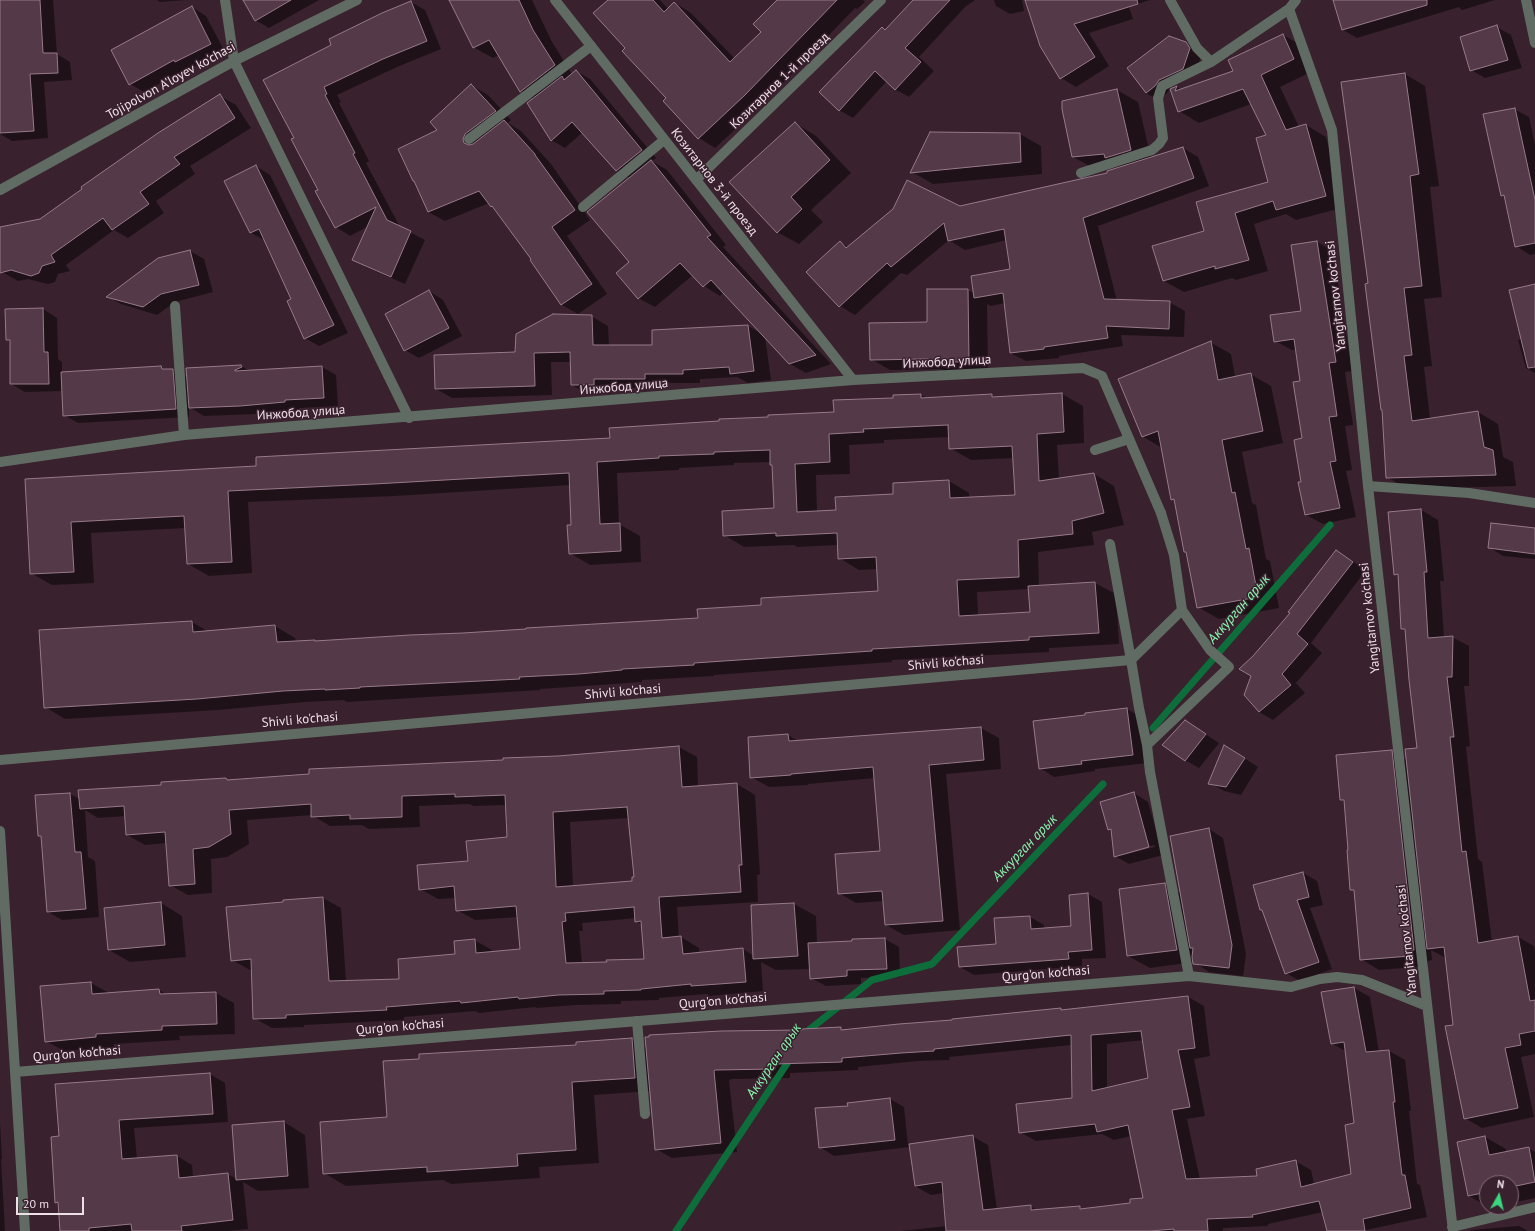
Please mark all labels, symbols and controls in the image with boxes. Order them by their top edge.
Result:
street label: Козитарнов 1-й проезд [727,29,833,133]
street label: Tojipolvon A'loyev ko'chasi [104,39,238,123]
street label: Козитарнов 3-й проезд [667,125,761,239]
street label: Yangitarnov ko'chasi [1322,240,1350,352]
street label: Инжобод улица [902,352,992,372]
street label: Инжобод улица [579,375,669,399]
street label: Инжобод улица [256,402,346,424]
street label: Yangitarnov ko'chasi [1356,562,1384,674]
water label: Аккурган арык [1204,571,1274,647]
street label: Shivli ko'chasi [907,652,985,674]
street label: Shivli ko'chasi [584,681,662,703]
street label: Shivli ko'chasi [261,709,339,731]
water label: Аккурган арык [989,811,1061,885]
street label: Yangitarnov ko'chasi [1393,884,1421,996]
street label: Qurg'on ko'chasi [1001,962,1091,986]
street label: Qurg'on ko'chasi [678,989,768,1013]
street label: Qurg'on ko'chasi [355,1015,445,1039]
water label: Аккурган арык [743,1020,805,1102]
street label: Qurg'on ko'chasi [32,1042,122,1066]
north arrow [1479,1175,1519,1215]
text: N [1496,1177,1505,1192]
scale bar [18,1189,86,1215]
text: 20 m [23,1196,49,1211]

